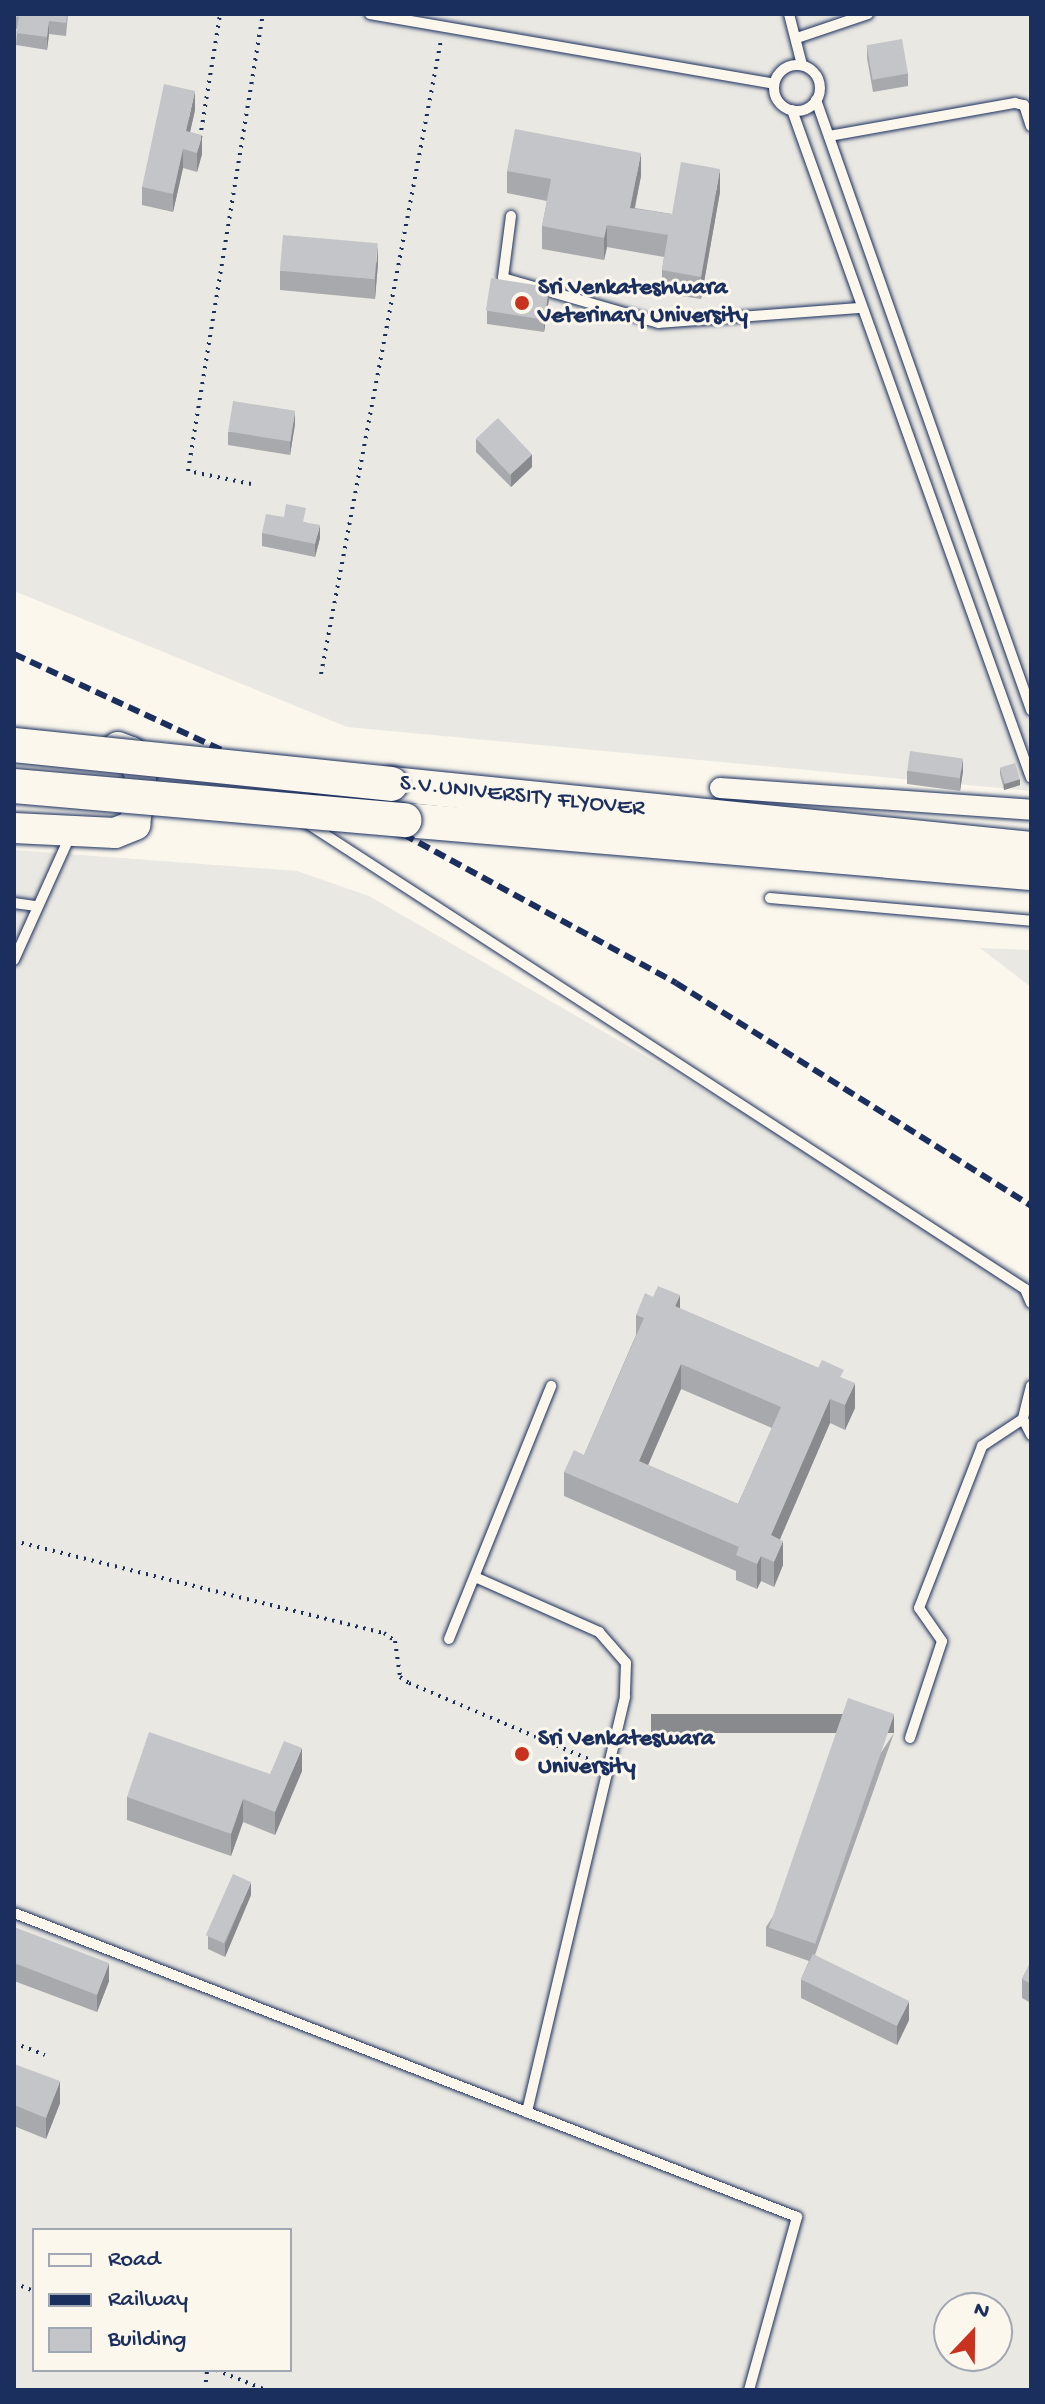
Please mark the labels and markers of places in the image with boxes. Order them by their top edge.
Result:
place label: Sri Venkateshwara Veterinary University [538,275,748,331]
marker: Sri Venkateshwara Veterinary University [513,294,531,312]
place label: Sri Venkateswara University [538,1726,714,1782]
marker: Sri Venkateswara University [513,1745,531,1763]

